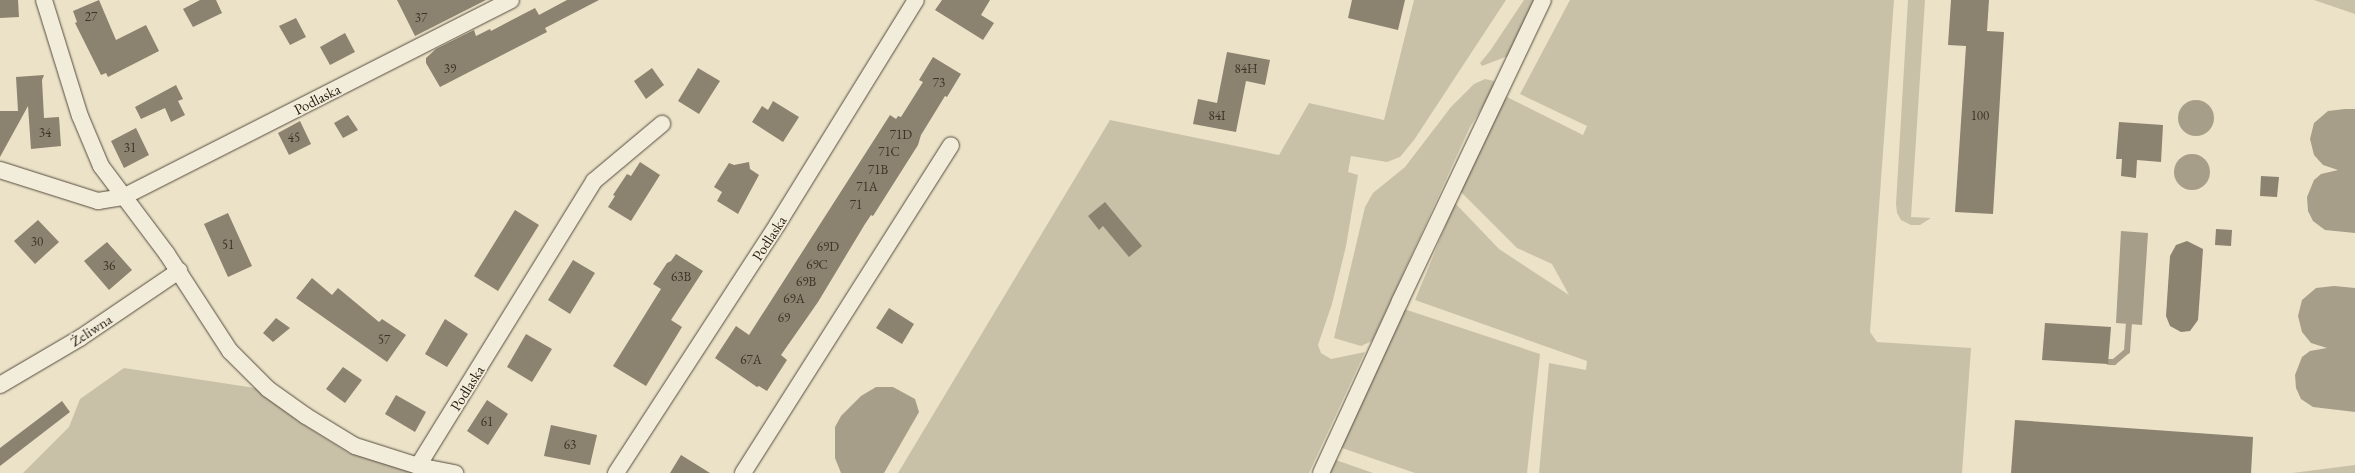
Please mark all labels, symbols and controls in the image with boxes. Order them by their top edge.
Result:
house number: 27 [85,9,97,25]
house number: 37 [415,10,427,26]
house number: 39 [444,61,456,77]
house number: 84H [1234,61,1258,77]
house number: 73 [933,75,945,91]
street label: Podlaska [291,80,343,118]
house number: 84I [1209,108,1225,124]
house number: 100 [1971,108,1989,124]
house number: 34 [39,125,51,141]
house number: 71D [890,127,912,143]
house number: 45 [288,130,300,146]
house number: 31 [124,140,136,156]
house number: 71C [878,144,900,160]
house number: 71B [868,162,888,178]
house number: 71A [856,179,878,195]
house number: 71 [850,197,862,213]
street label: Podlaska [748,212,790,264]
house number: 30 [31,234,43,250]
house number: 51 [222,237,234,253]
house number: 69D [817,239,839,255]
house number: 69C [806,257,828,273]
house number: 36 [103,258,115,274]
house number: 63B [671,269,691,285]
house number: 69B [796,274,816,290]
house number: 69A [783,291,805,307]
street label: Żeliwna [67,310,115,350]
house number: 69 [778,310,790,326]
house number: 57 [378,332,390,348]
house number: 67A [740,352,762,368]
street label: Podlaska [446,362,488,414]
house number: 61 [481,414,493,430]
house number: 63 [564,437,576,453]

